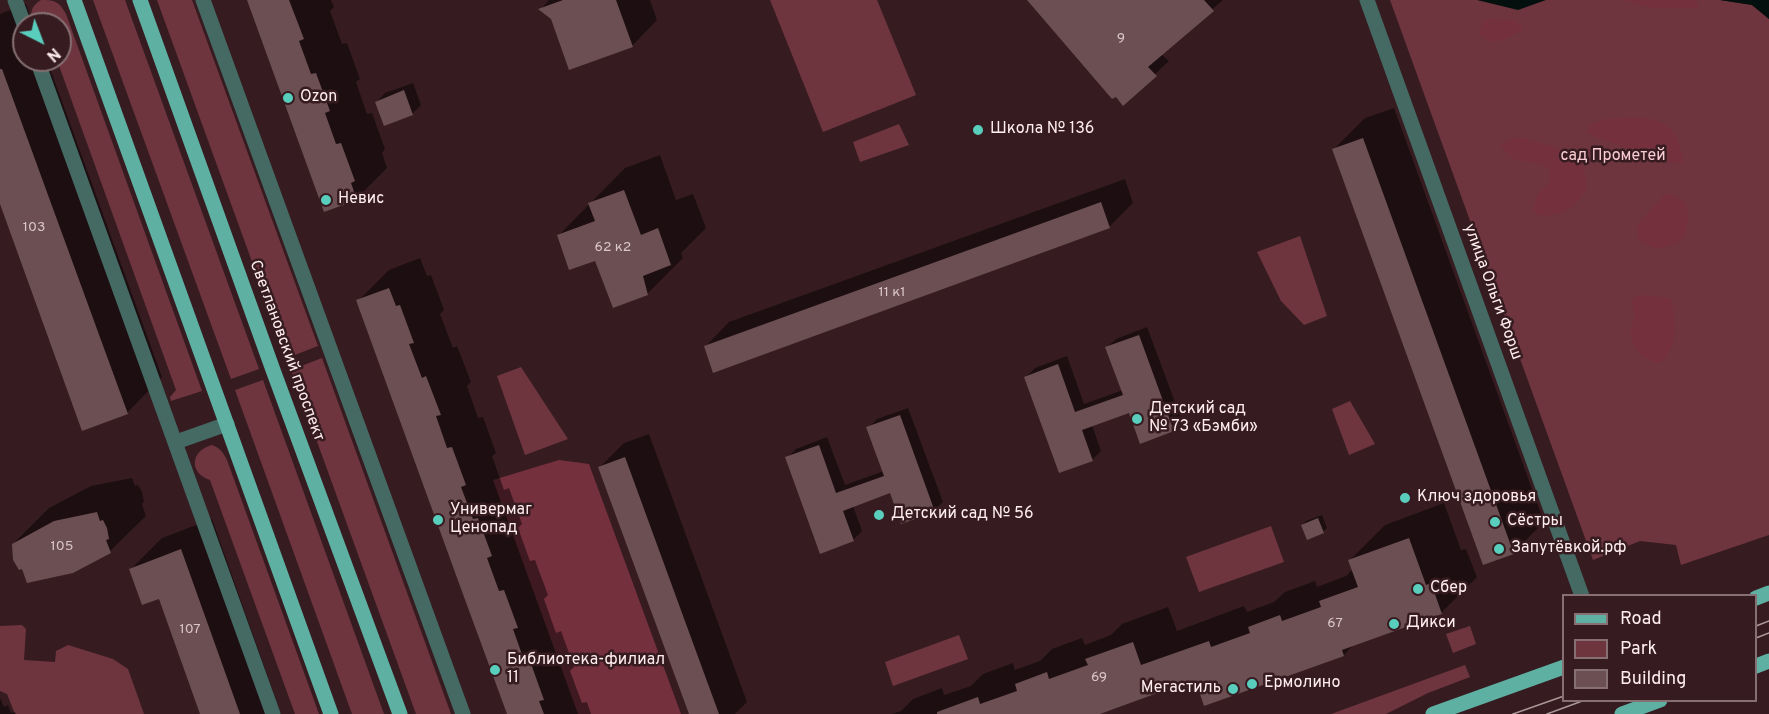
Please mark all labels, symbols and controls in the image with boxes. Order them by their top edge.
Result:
north arrow [12,12,72,72]
house number: 9 [1117,31,1125,47]
text: N [42,43,64,65]
place label: Ozon [300,88,337,108]
marker: Ozon [281,91,295,105]
place label: Школа № 136 [990,120,1094,140]
marker: Школа № 136 [971,123,985,137]
park label: сад Прометей [1560,147,1666,167]
place label: Невис [338,190,384,210]
marker: Невис [319,193,333,207]
house number: 103 [23,220,45,236]
street label: улица Ольги Форш [1458,221,1526,363]
house number: 62 к2 [595,240,631,256]
street label: Светлановский проспект [244,258,328,444]
house number: 11 к1 [879,285,905,301]
place label: Детский сад № 73 «Бэмби» [1149,400,1258,438]
marker: Детский сад № 73 «Бэмби» [1130,412,1144,426]
place label: Ключ здоровья [1417,488,1536,508]
marker: Ключ здоровья [1398,491,1412,505]
place label: Универмаг Ценопад [450,501,532,539]
place label: Детский сад № 56 [891,505,1034,525]
marker: Детский сад № 56 [872,508,886,522]
place label: Сёстры [1507,512,1563,532]
marker: Универмаг Ценопад [431,513,445,527]
marker: Сёстры [1488,515,1502,529]
house number: 105 [51,539,73,555]
place label: Запутёвкой.рф [1511,539,1627,559]
marker: Запутёвкой.рф [1492,542,1506,556]
place label: Сбер [1430,579,1467,599]
marker: Сбер [1411,582,1425,596]
legend [1562,594,1757,702]
text: Road [1620,608,1662,631]
place label: Дикси [1406,614,1456,634]
house number: 67 [1327,616,1343,632]
marker: Дикси [1387,617,1401,631]
house number: 107 [179,622,201,638]
text: Park [1620,638,1657,661]
place label: Библиотека-филиал 11 [507,651,665,689]
marker: Библиотека-филиал 11 [488,663,502,677]
text: Building [1620,668,1686,691]
house number: 69 [1091,670,1107,686]
place label: Ермолино [1264,674,1340,694]
marker: Ермолино [1245,677,1259,691]
place label: Мегастиль [1141,679,1221,699]
marker: Мегастиль [1226,682,1240,696]

